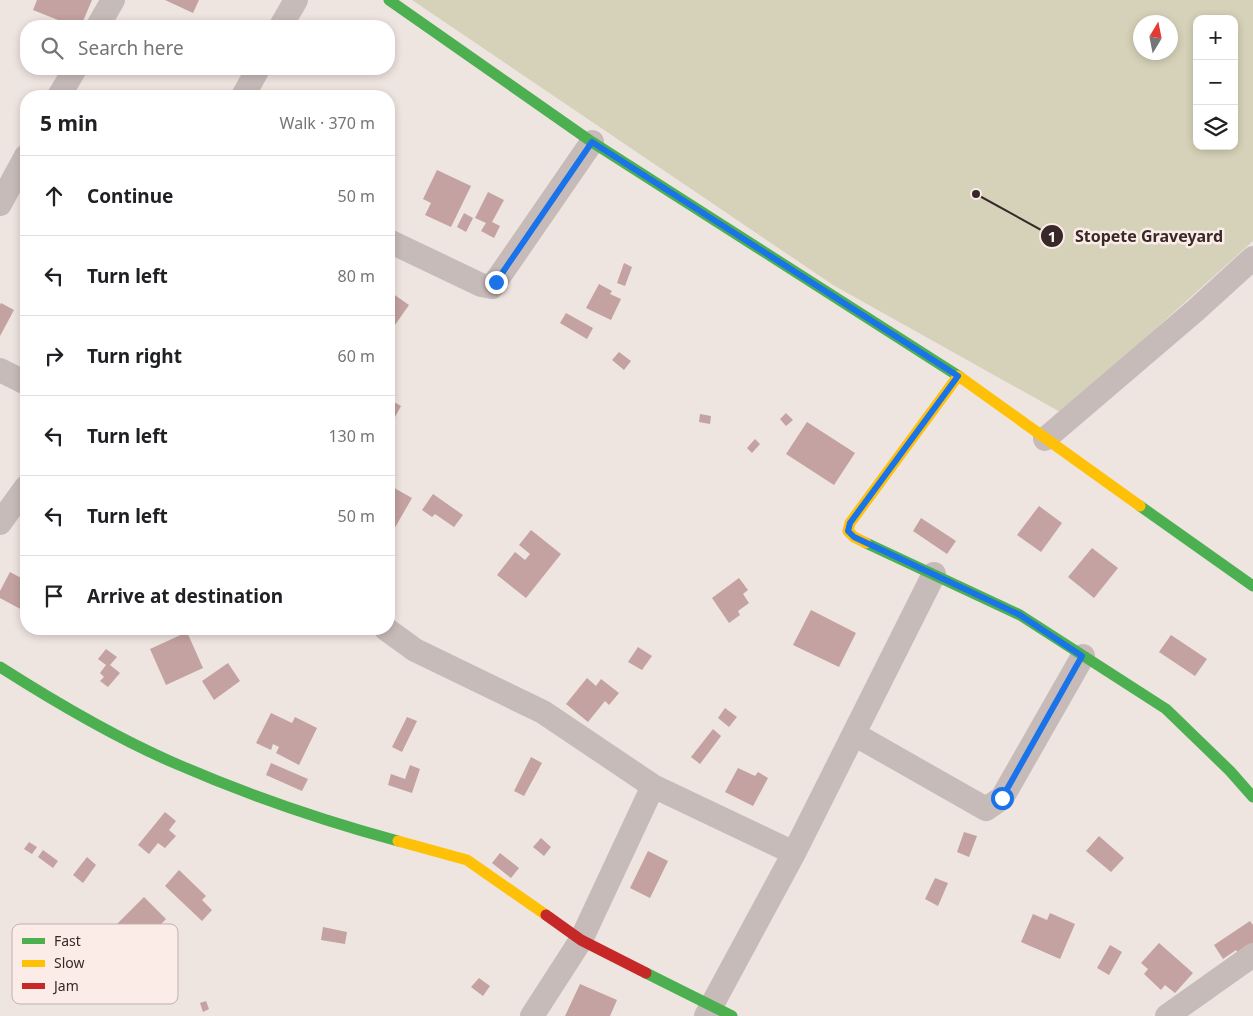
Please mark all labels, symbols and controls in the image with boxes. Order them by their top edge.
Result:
north arrow [1133,15,1178,60]
map controls [1193,15,1238,150]
button: + [1193,15,1238,60]
search box [20,20,395,75]
icon: search [38,34,66,62]
text: Search here [78,35,184,61]
button: − [1193,60,1238,105]
button: layers [1193,105,1238,150]
text: 5 min [40,109,98,137]
text: Walk · 370 m [280,112,375,134]
icon: ahead [40,182,68,210]
text: Continue [87,183,173,209]
text: 50 m [338,185,375,207]
callout: Stopete Graveyard [1040,221,1233,252]
text: Stopete Graveyard [1075,225,1223,247]
text: 1 [1048,226,1056,246]
icon: left [40,262,68,290]
text: Turn left [87,263,168,289]
text: 80 m [338,265,375,287]
route end [485,271,508,294]
icon: right [40,342,68,370]
text: Turn right [87,343,182,369]
text: 60 m [338,345,375,367]
icon: left [40,422,68,450]
text: Turn left [87,423,168,449]
text: 130 m [328,425,375,447]
icon: left [40,502,68,530]
text: Turn left [87,503,168,529]
text: 50 m [338,505,375,527]
icon: arrive [40,582,68,610]
text: Arrive at destination [87,583,283,609]
route start [991,787,1014,810]
legend [12,924,178,1004]
text: Fast [54,931,81,950]
text: Slow [54,953,85,972]
text: Jam [52,976,79,995]

